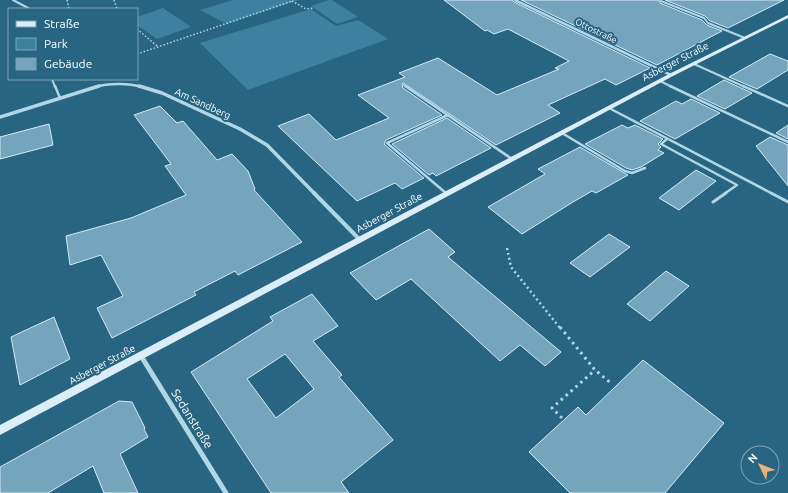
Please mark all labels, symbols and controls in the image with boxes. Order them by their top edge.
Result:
legend [8,8,138,80]
text: Straße [44,17,80,30]
street label: Ottostraße [574,17,619,45]
text: Park [44,37,68,50]
street label: Asberger Straße [640,40,710,83]
text: Gebäude [44,57,92,70]
street label: Am Sandberg [173,86,232,121]
street label: Asberger Straße [354,190,424,234]
street label: Asberger Straße [67,342,137,386]
street label: Sedanstraße [169,387,216,451]
north arrow [740,445,780,485]
text: N [745,451,760,465]

